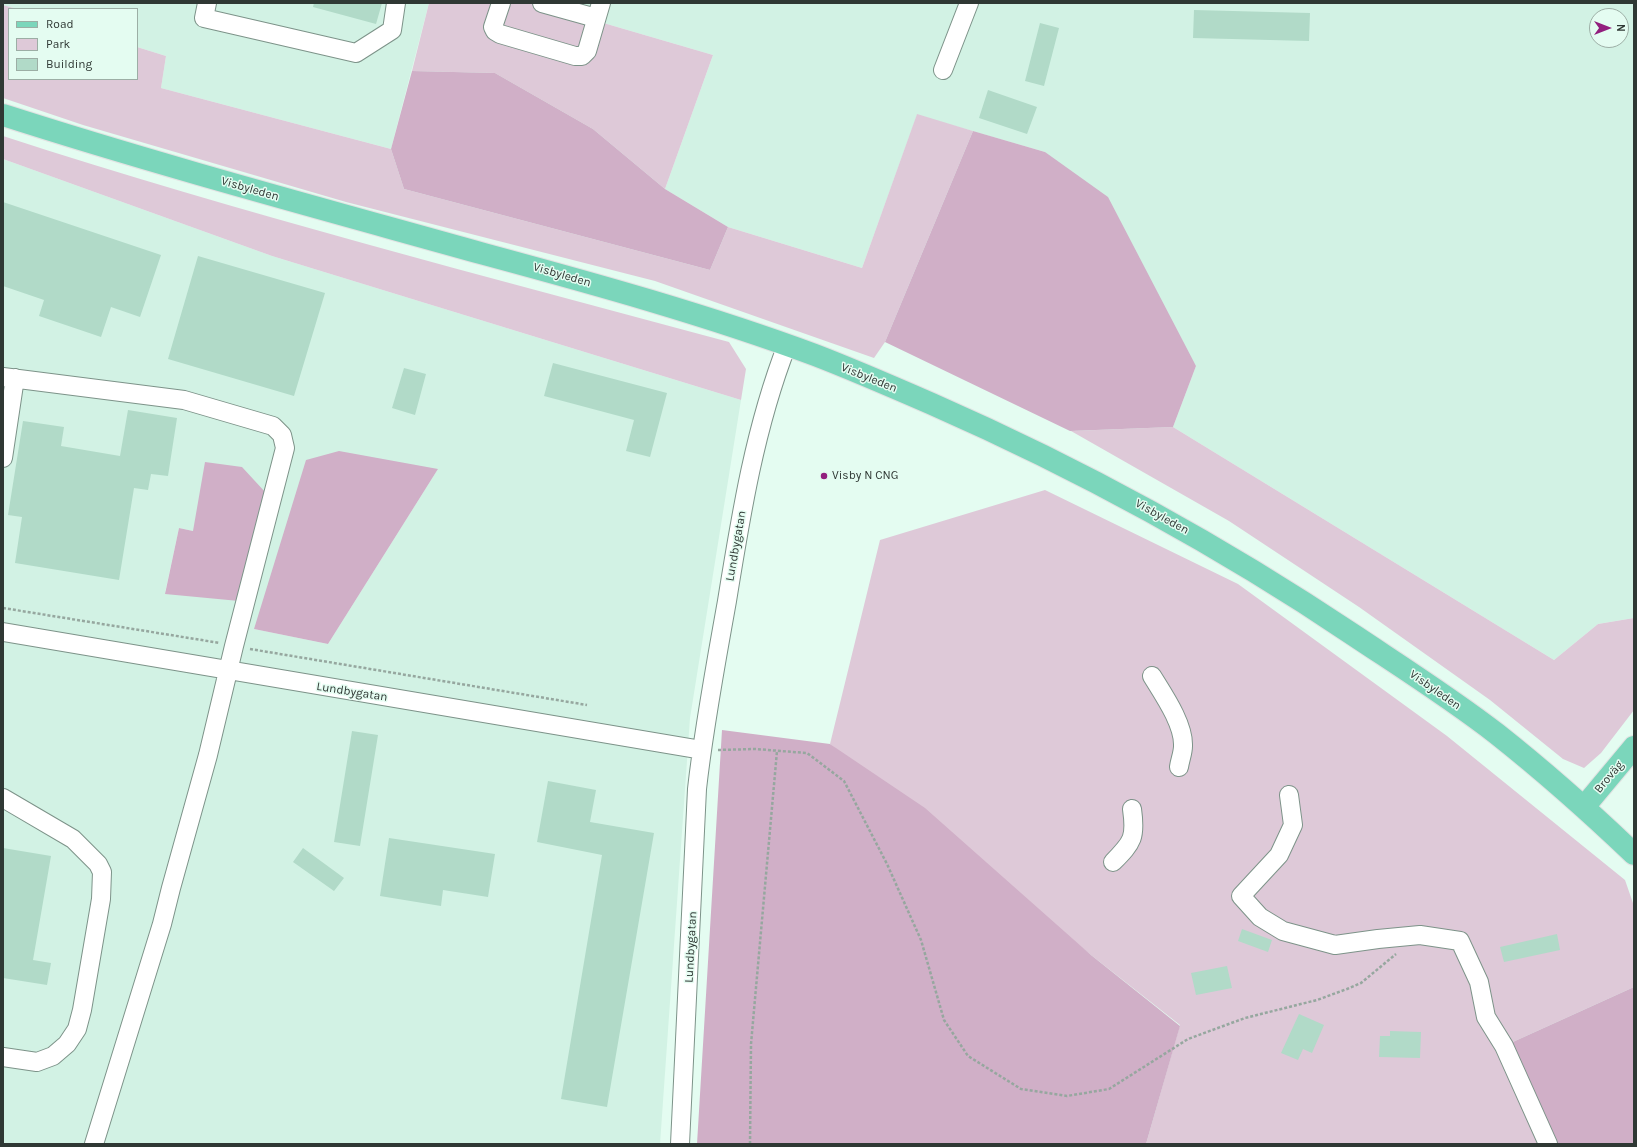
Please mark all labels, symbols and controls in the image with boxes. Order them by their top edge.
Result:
legend [8,8,138,80]
north arrow [1589,8,1629,48]
text: Road [46,17,74,31]
text: N [1614,24,1627,32]
text: Park [46,37,70,51]
text: Building [46,57,92,71]
street label: Visbyleden [219,174,281,204]
street label: Visbyleden [531,260,593,290]
street label: Visbyleden [839,360,899,396]
place label: Visby N CNG [832,469,899,483]
marker: Visby N CNG [819,471,829,481]
street label: Visbyleden [1133,496,1191,538]
street label: Lundbygatan [723,510,749,582]
street label: Visbyleden [1407,667,1463,713]
street label: Lundbygatan [316,679,388,705]
street label: Broväg [1591,758,1627,796]
street label: Lundbygatan [682,911,700,983]

